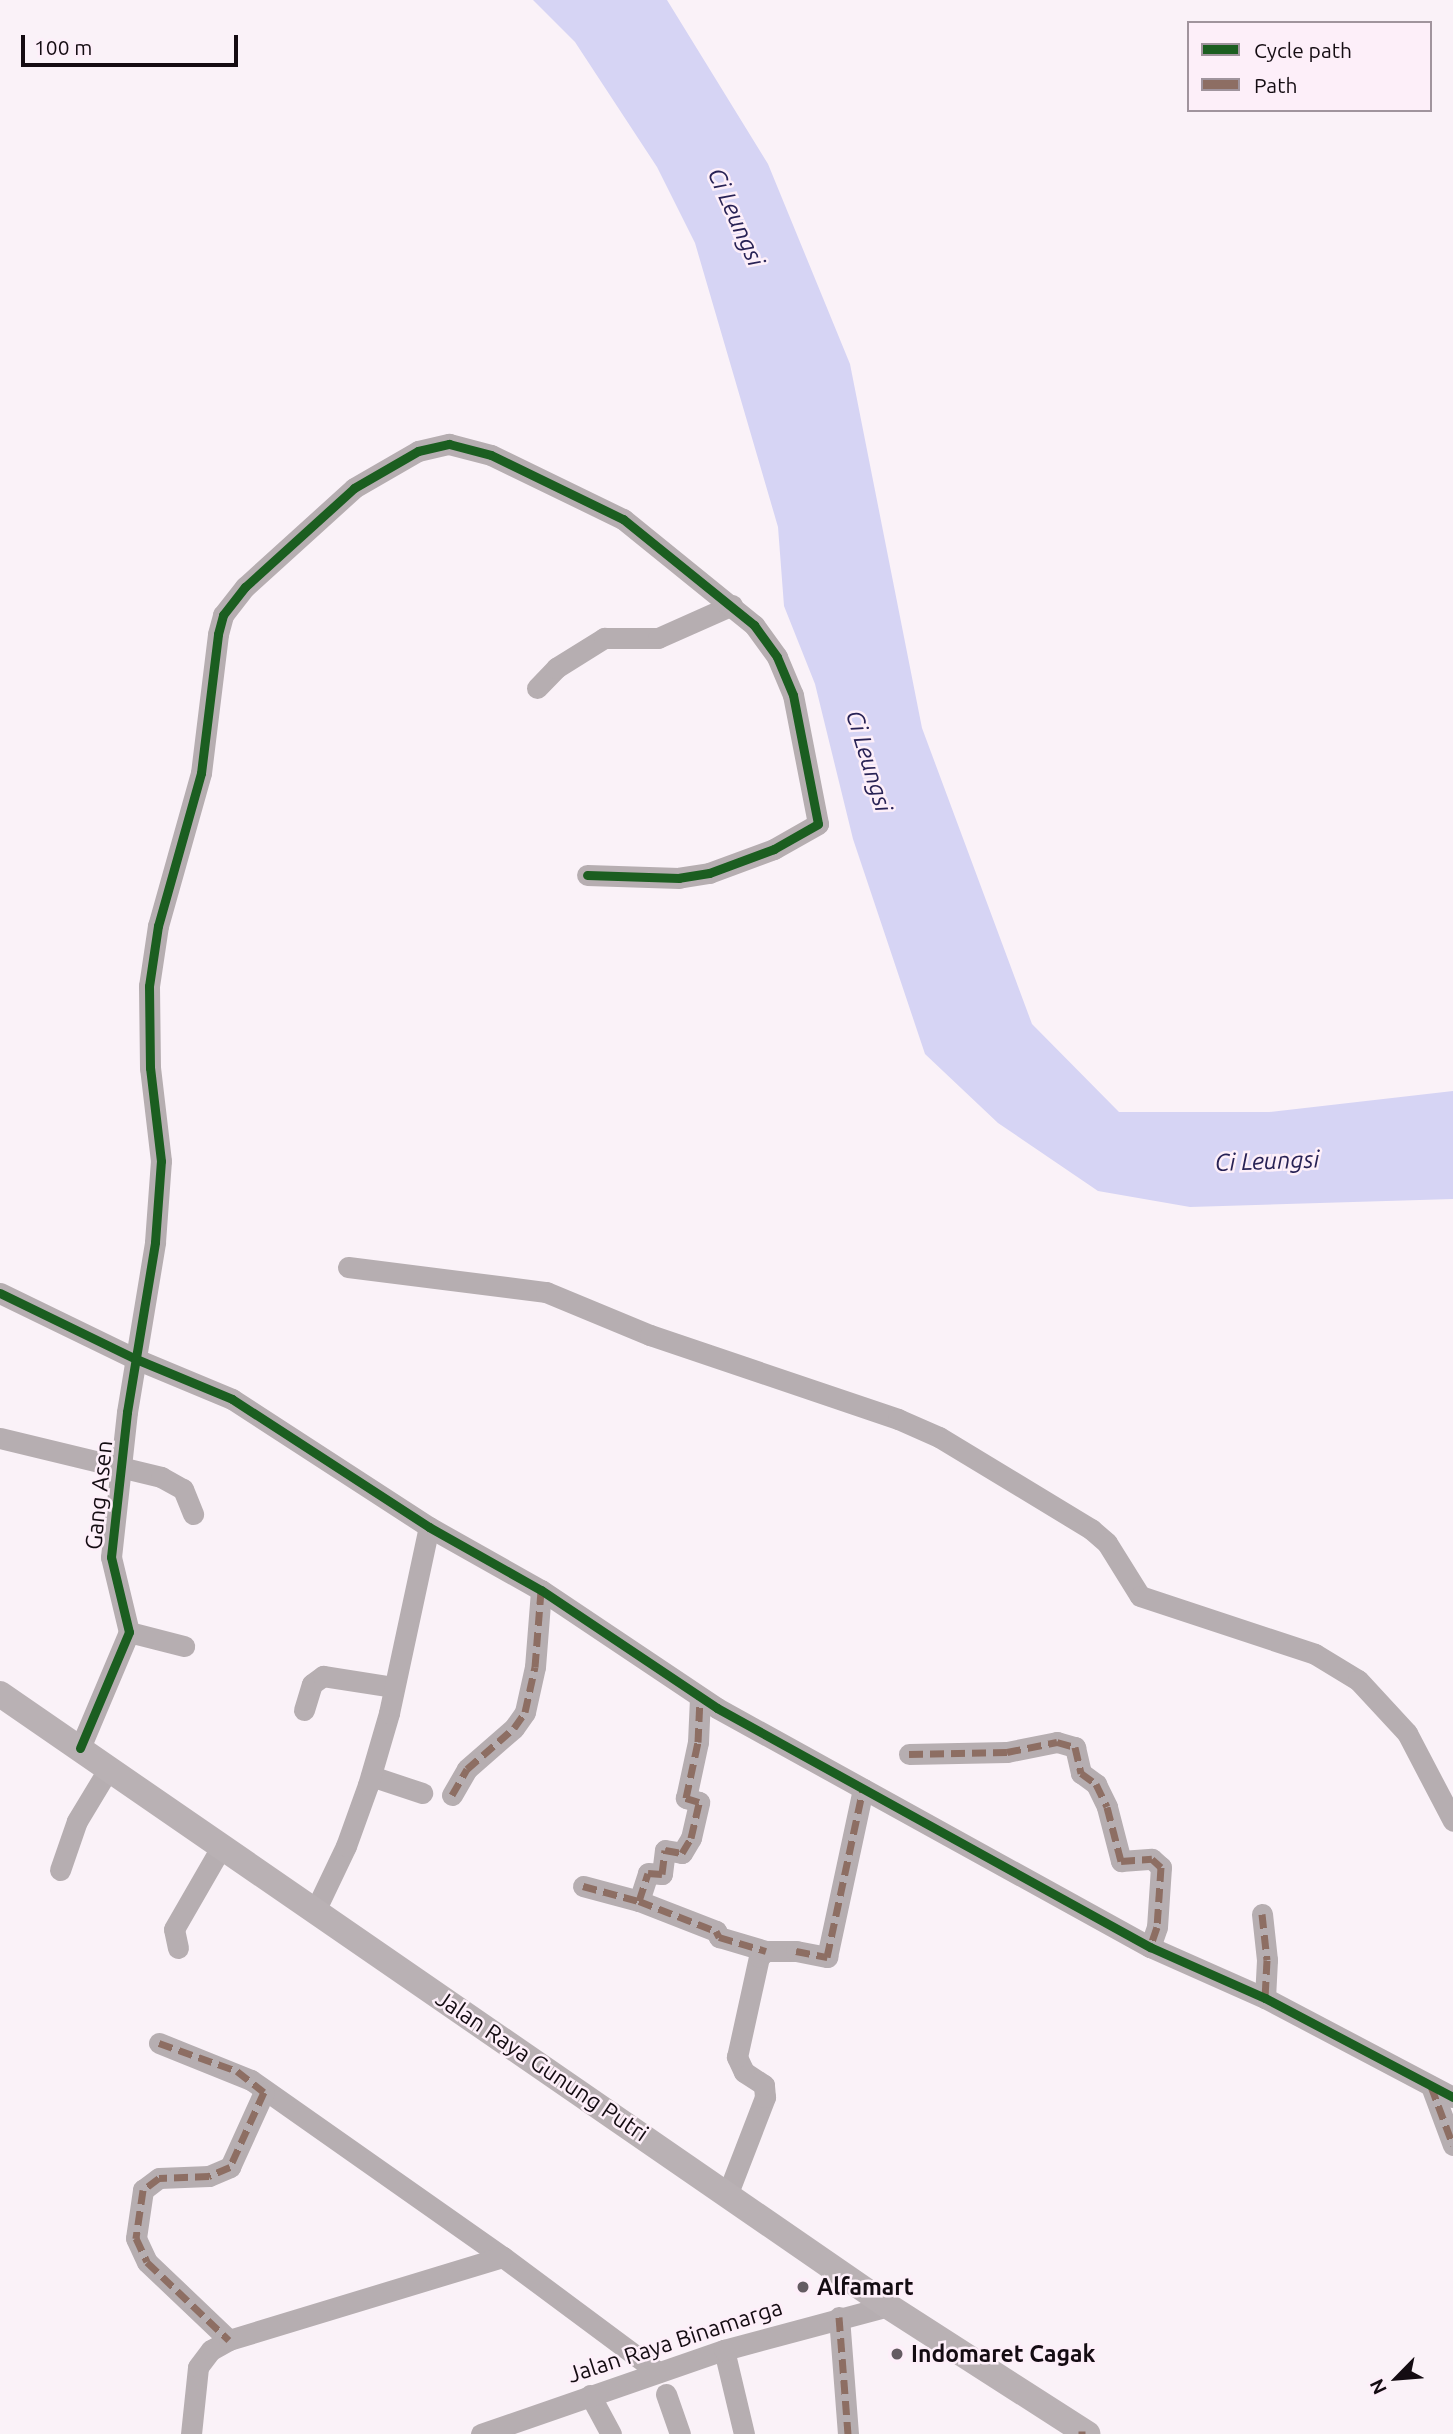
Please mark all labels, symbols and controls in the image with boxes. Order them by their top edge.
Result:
scale bar [24,21,242,65]
legend [1187,21,1432,112]
text: 100 m [34,35,92,59]
text: Cycle path [1254,38,1352,62]
text: Path [1254,73,1297,97]
water label: Ci Leungsi [702,163,770,271]
water label: Ci Leungsi [840,707,898,815]
water label: Ci Leungsi [1214,1145,1320,1177]
street label: Gang Asen [80,1439,118,1551]
street label: Jalan Raya Gunung Putri [431,1985,653,2147]
place label: Alfamart [817,2273,914,2301]
marker: Alfamart [795,2279,811,2295]
street label: Jalan Raya Binamarga [564,2293,786,2389]
place label: Indomaret Cagak [911,2340,1096,2368]
north arrow [1362,2343,1432,2413]
marker: Indomaret Cagak [889,2346,905,2362]
text: N [1365,2376,1391,2398]

